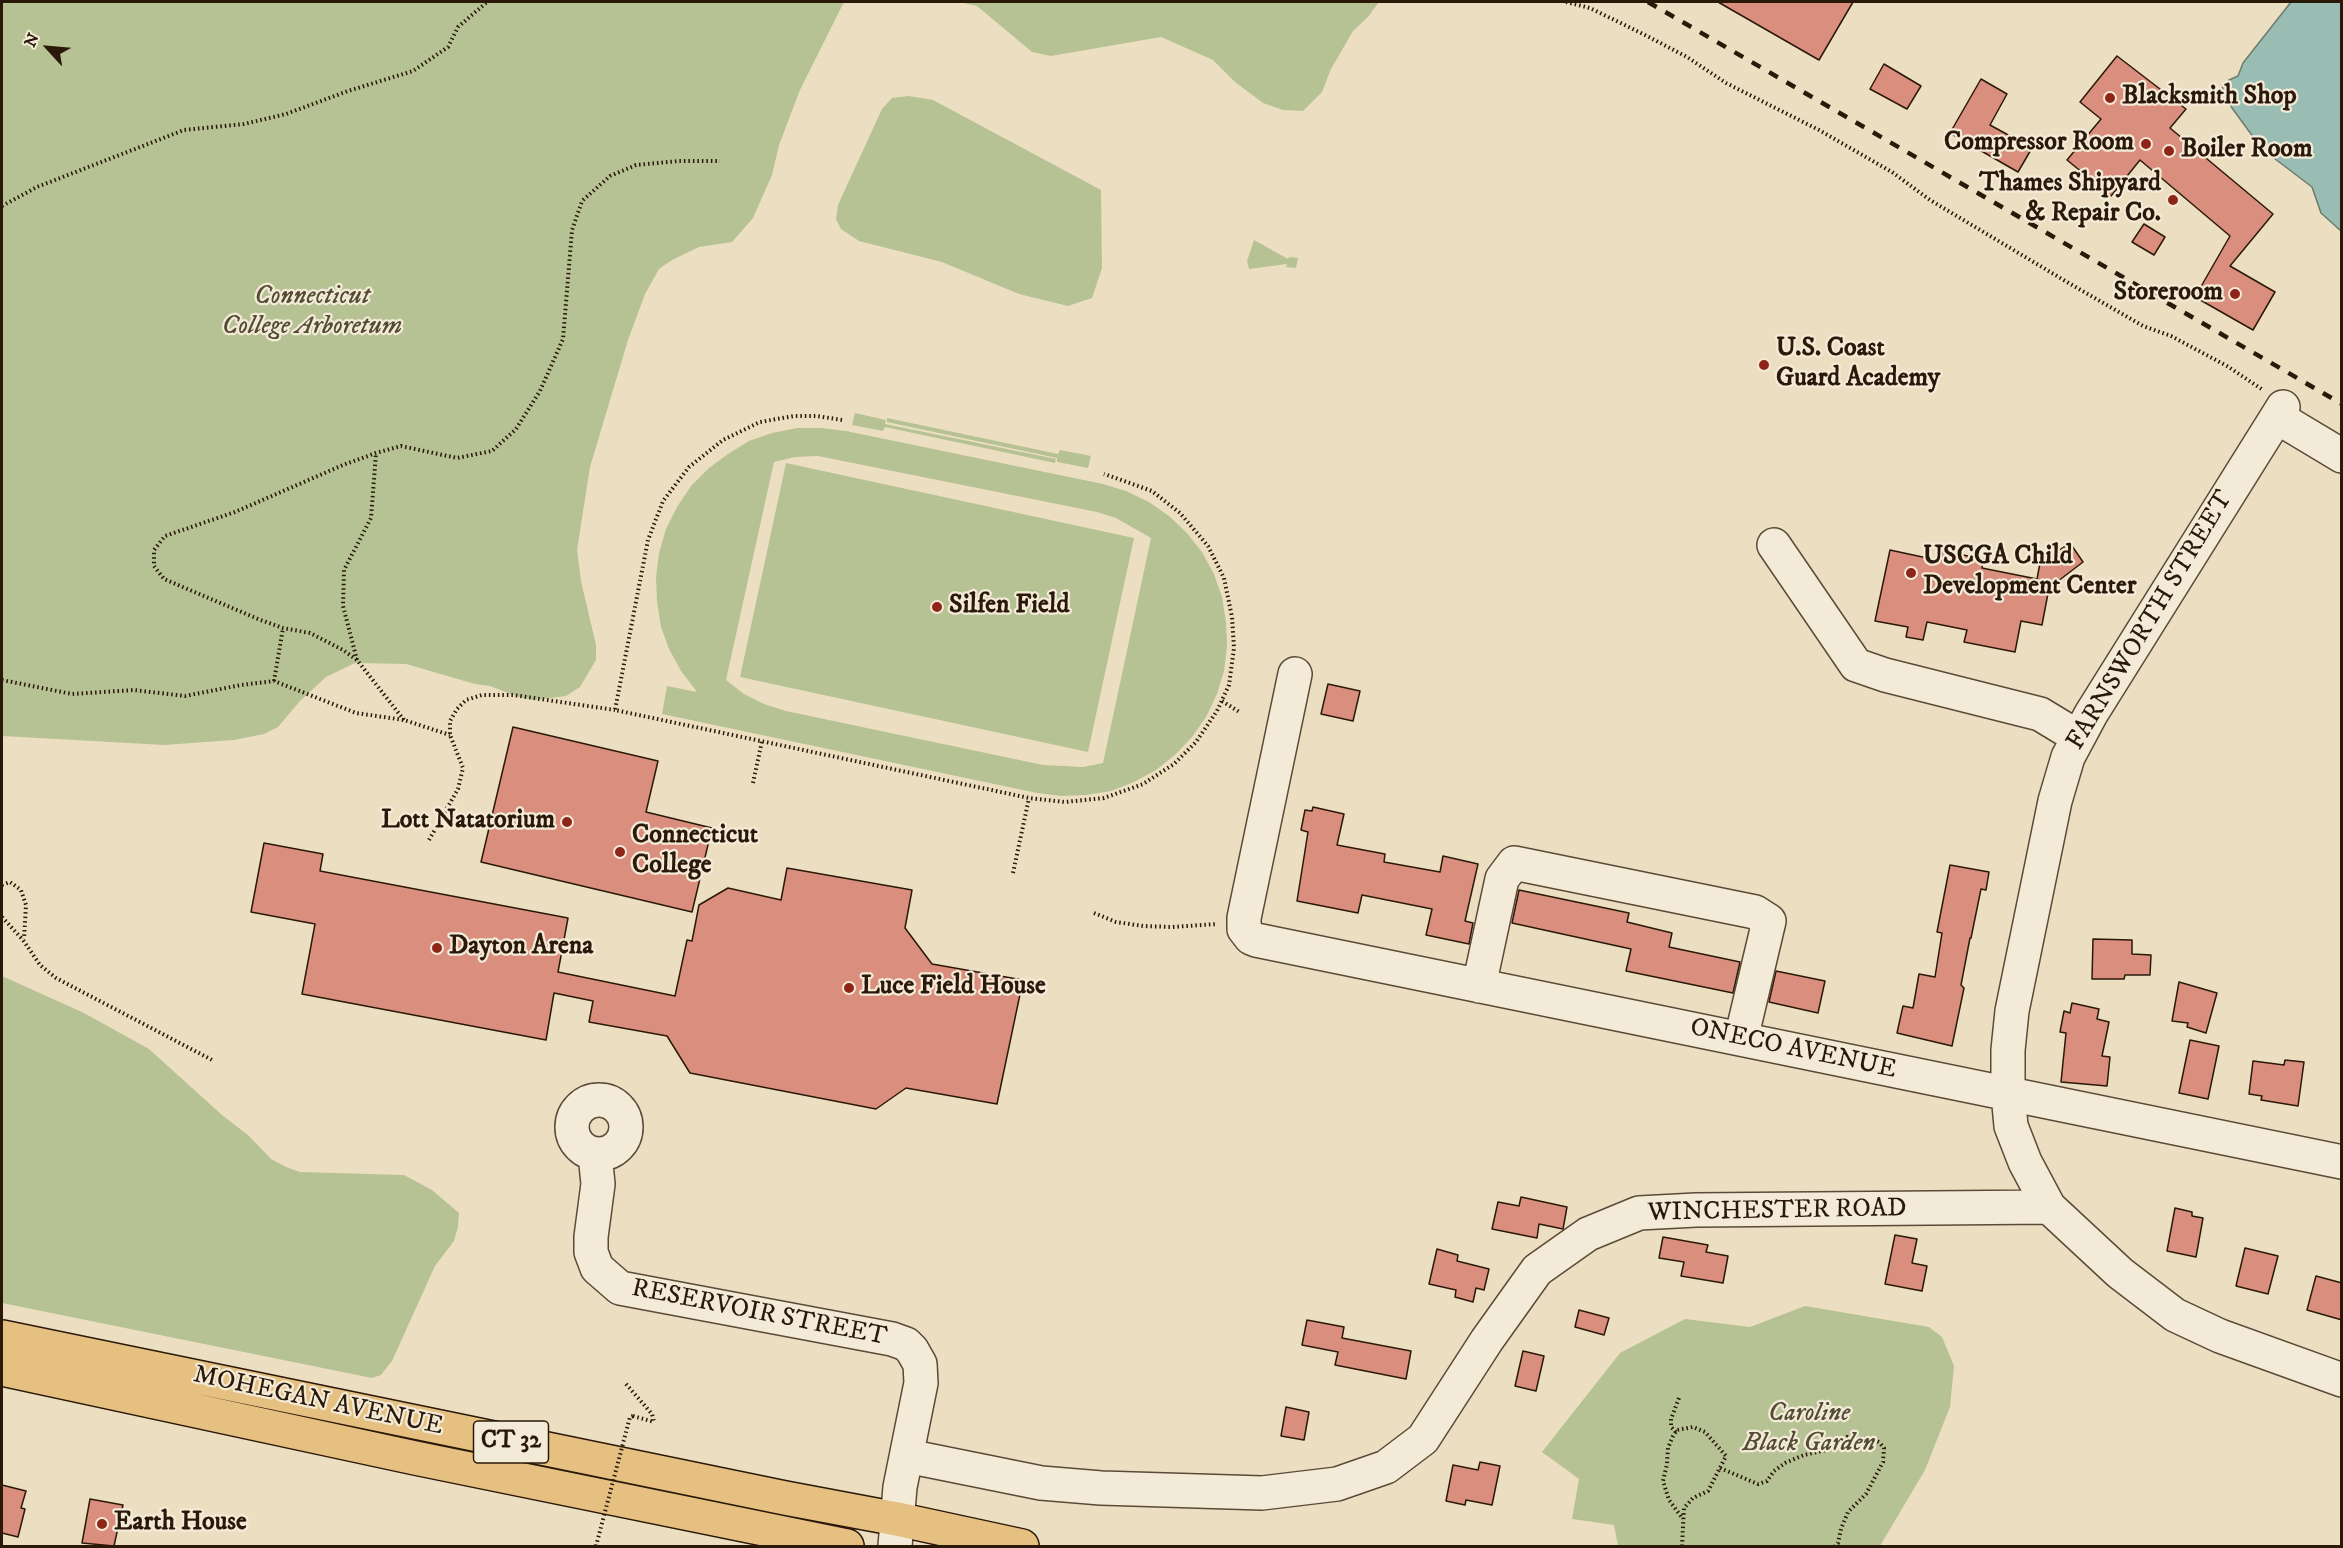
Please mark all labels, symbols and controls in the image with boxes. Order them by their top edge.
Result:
north arrow [18,18,78,78]
text: N [20,30,44,50]
place label: Blacksmith Shop [2122,82,2296,114]
marker: Blacksmith Shop [2103,91,2117,105]
place label: Compressor Room [1944,128,2134,160]
place label: Boiler Room [2181,135,2313,167]
marker: Compressor Room [2139,137,2153,151]
marker: Boiler Room [2162,144,2176,158]
place label: Thames Shipyard & Repair Co. [1979,169,2161,230]
marker: Thames Shipyard & Repair Co. [2166,193,2180,207]
place label: Storeroom [2114,278,2223,310]
park label: Connecticut College Arboretum [222,282,402,344]
marker: Storeroom [2228,287,2242,301]
place label: U.S. Coast Guard Academy [1776,334,1940,396]
marker: U.S. Coast Guard Academy [1757,358,1771,372]
street label: FARNSWORTH STREET [2061,486,2241,756]
place label: USCGA Child Development Center [1923,542,2137,604]
marker: USCGA Child Development Center [1904,566,1918,580]
place label: Silfen Field [949,591,1069,623]
marker: Silfen Field [930,600,944,614]
place label: Lott Natatorium [381,806,555,838]
marker: Lott Natatorium [560,815,574,829]
place label: Connecticut College [632,821,758,882]
marker: Connecticut College [613,845,627,859]
place label: Dayton Arena [449,932,593,964]
marker: Dayton Arena [430,941,444,955]
place label: Luce Field House [861,972,1046,1004]
marker: Luce Field House [842,981,856,995]
street label: ONECO AVENUE [1687,1013,1899,1087]
street label: WINCHESTER ROAD [1647,1194,1907,1230]
street label: RESERVOIR STREET [629,1274,889,1354]
street label: MOHEGAN AVENUE [190,1360,446,1444]
park label: Caroline Black Garden [1743,1399,1875,1460]
road number: CT 32 [474,1421,548,1463]
place label: Earth House [114,1508,247,1540]
marker: Earth House [95,1517,109,1531]

